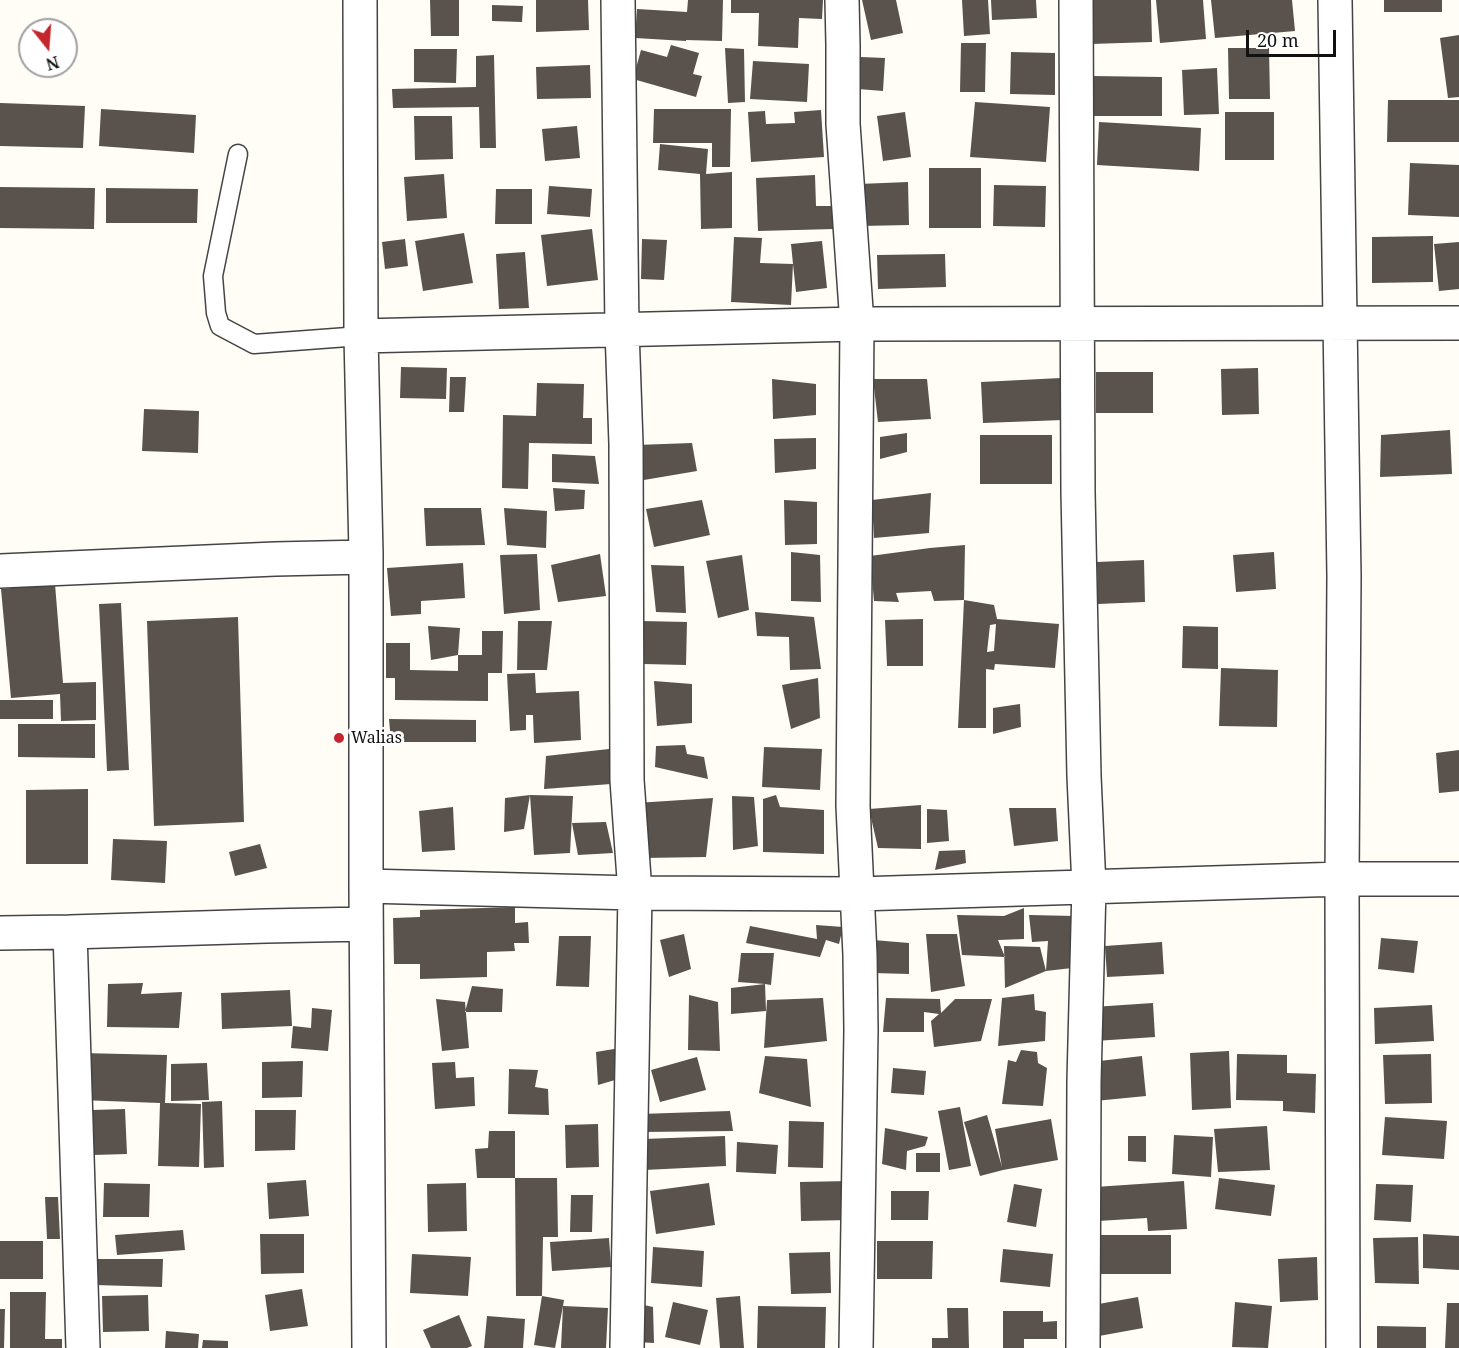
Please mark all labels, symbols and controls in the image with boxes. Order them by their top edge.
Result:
north arrow [18,18,78,78]
scale bar [1249,18,1339,56]
text: 20 m [1257,28,1299,52]
text: N [43,51,62,76]
place label: Walias [351,728,402,748]
marker: Walias [332,731,346,745]

